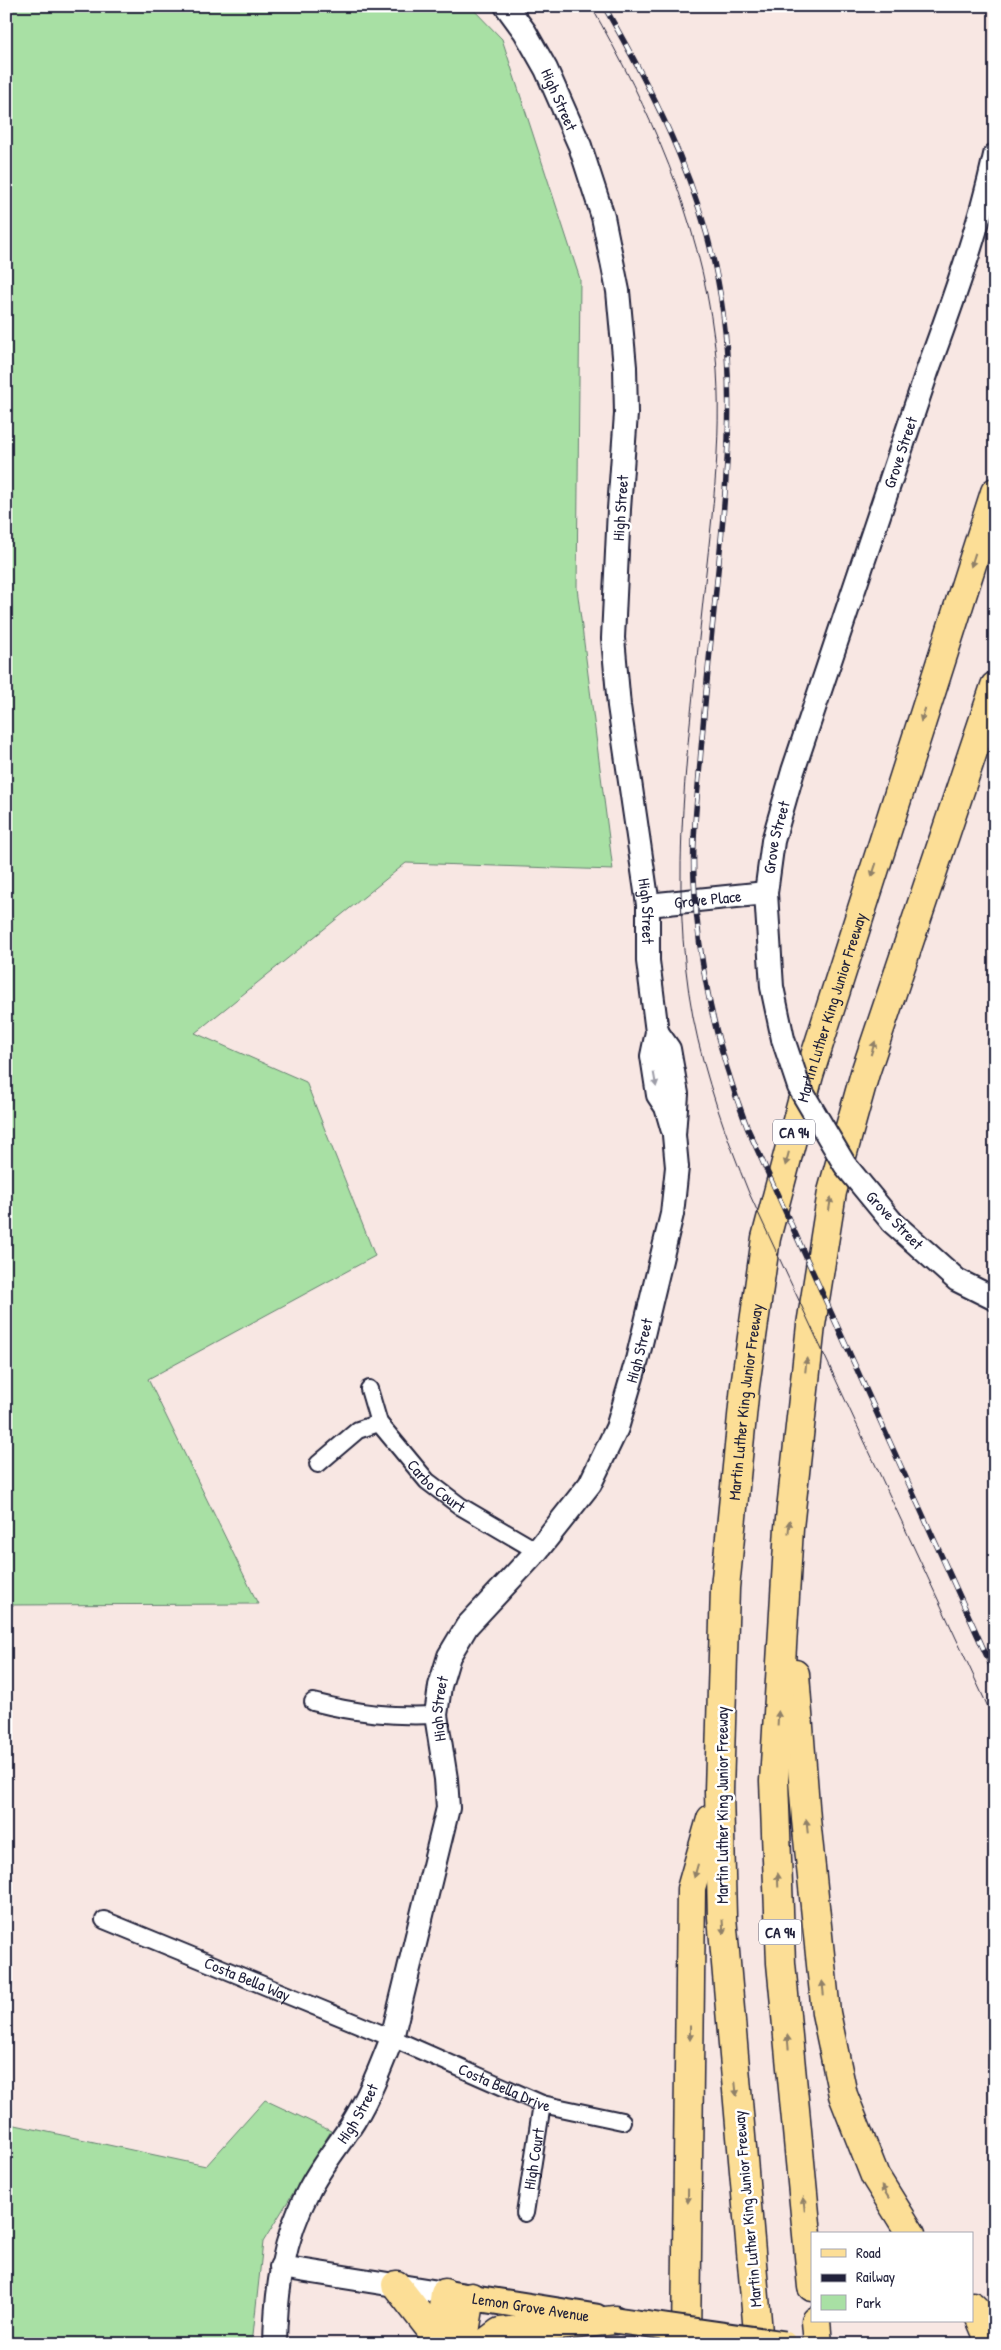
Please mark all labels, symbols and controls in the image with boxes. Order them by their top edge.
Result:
street label: High Street [536,65,583,134]
street label: Grove Street [878,413,922,491]
street label: High Street [607,474,633,542]
one-way arrow [969,553,977,568]
one-way arrow [919,708,927,723]
street label: Grove Street [758,798,795,875]
one-way arrow [870,862,877,877]
street label: High Street [633,877,659,944]
street label: Grove Place [673,885,743,913]
street label: Martin Luther King Junior Freeway [791,909,871,1105]
one-way arrow [870,1040,878,1055]
one-way arrow [652,1073,660,1089]
road number: CA 94 [773,1120,815,1144]
one-way arrow [782,1152,790,1167]
street label: Grove Street [861,1186,929,1255]
one-way arrow [826,1196,834,1212]
street label: Martin Luther King Junior Freeway [723,1302,768,1501]
street label: High Street [620,1315,658,1385]
one-way arrow [803,1357,811,1373]
street label: Carbo Court [402,1454,470,1518]
one-way arrow [786,1519,794,1535]
street label: High Street [425,1673,454,1743]
street label: Martin Luther King Junior Freeway [711,1706,733,1904]
one-way arrow [775,1709,783,1725]
one-way arrow [803,1818,811,1834]
one-way arrow [692,1864,700,1879]
one-way arrow [773,1872,781,1888]
one-way arrow [719,1919,727,1935]
road number: CA 94 [759,1920,801,1944]
street label: Costa Bella Way [201,1951,294,2006]
one-way arrow [819,1980,827,1996]
one-way arrow [686,2026,694,2042]
one-way arrow [784,2034,792,2050]
street label: Costa Bella Drive [455,2058,553,2117]
street label: High Street [331,2079,383,2148]
one-way arrow [733,2081,741,2097]
street label: Martin Luther King Junior Freeway [727,2109,767,2308]
street label: High Court [518,2126,549,2191]
one-way arrow [880,2186,889,2199]
one-way arrow [684,2188,692,2204]
one-way arrow [800,2196,808,2212]
legend [811,2232,974,2322]
text: Road [856,2242,881,2263]
text: Railway [856,2266,895,2287]
street label: Lemon Grove Avenue [471,2287,592,2327]
text: Park [856,2292,881,2313]

